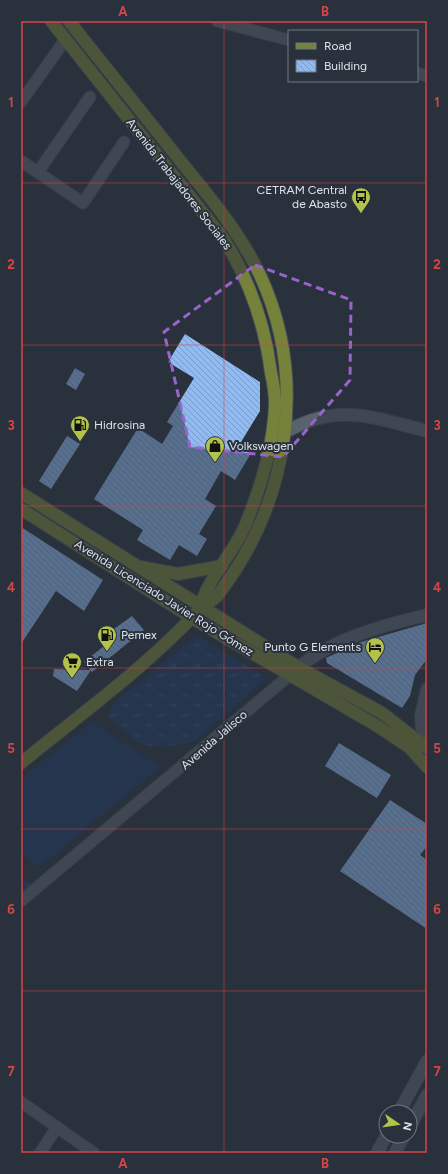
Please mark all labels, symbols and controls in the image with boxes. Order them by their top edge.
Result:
text: A [118,4,128,19]
text: B [321,4,329,19]
legend [288,30,418,82]
text: Road [324,39,352,53]
text: Building [324,59,367,73]
text: 1 [8,95,14,110]
text: 1 [434,95,440,110]
street label: Avenida Trabajadores Sociales [123,116,235,253]
place label: CETRAM Central de Abasto [257,183,347,211]
bus stop icon: CETRAM Central de Abasto [350,186,372,214]
text: 2 [7,257,15,272]
text: 2 [433,257,441,272]
fuel station icon: Hidrosina [69,414,91,442]
text: 3 [7,418,15,433]
place label: Hidrosina [94,418,145,432]
text: 3 [433,418,441,433]
shop icon: Volkswagen [204,435,226,463]
place label: Volkswagen [229,439,294,453]
street label: Avenida Licenciado Javier Rojo Gómez [72,537,256,659]
text: 4 [7,580,15,595]
text: 4 [433,580,441,595]
fuel station icon: Pemex [96,624,118,652]
place label: Pemex [121,628,157,642]
hotel icon: Punto G Elements [364,636,386,664]
place label: Punto G Elements [264,640,361,654]
supermarket icon: Extra [61,651,83,679]
place label: Extra [86,655,114,669]
street label: Avenida Jalisco [178,707,250,773]
text: 5 [7,741,15,756]
text: 5 [433,741,441,756]
text: 6 [7,902,15,917]
text: 6 [433,902,441,917]
text: 7 [7,1064,15,1079]
text: 7 [433,1064,441,1079]
north arrow [378,1104,418,1144]
text: N [400,1121,415,1132]
text: A [118,1156,128,1171]
text: B [321,1156,329,1171]

